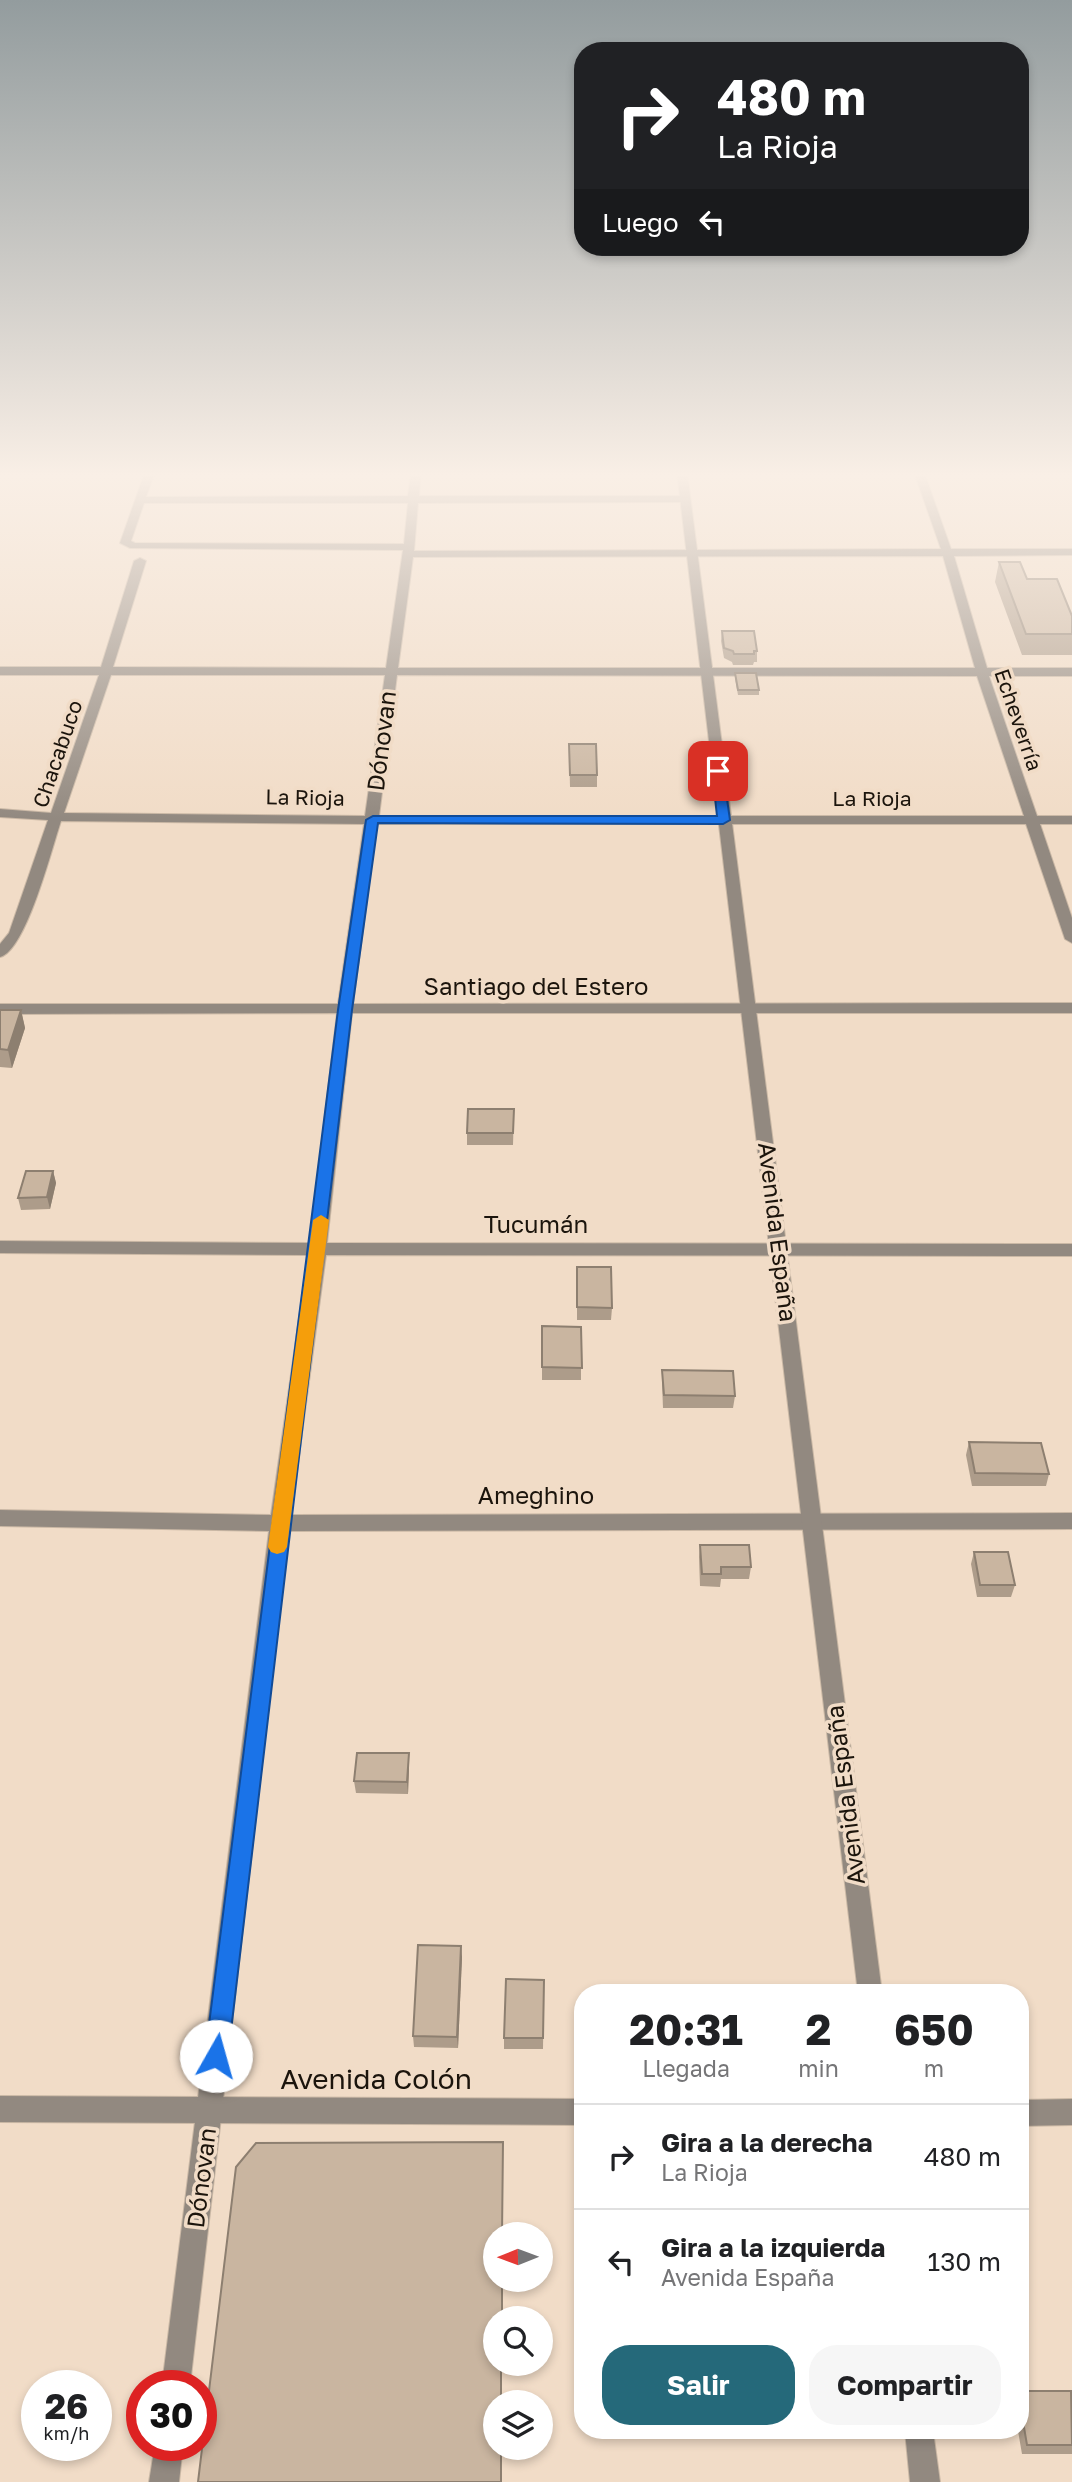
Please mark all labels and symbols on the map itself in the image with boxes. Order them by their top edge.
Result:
street label: Echeverría [989,665,1049,774]
street label: Dónovan [360,689,401,793]
street label: Chacabuco [27,696,88,811]
pin [688,741,748,801]
street label: La Rioja [265,783,345,811]
street label: La Rioja [832,785,912,811]
street label: Santiago del Estero [424,971,648,1000]
street label: Avenida España [753,1140,804,1323]
street label: Tucumán [484,1209,588,1238]
street label: Ameghino [478,1480,594,1509]
street label: Avenida España [819,1704,870,1887]
position arrow [179,2019,253,2093]
street label: Avenida Colón [280,2062,472,2095]
street label: Dónovan [180,2126,221,2230]
north arrow [483,2222,553,2292]
speed limit sign: 30 [126,2370,217,2461]

